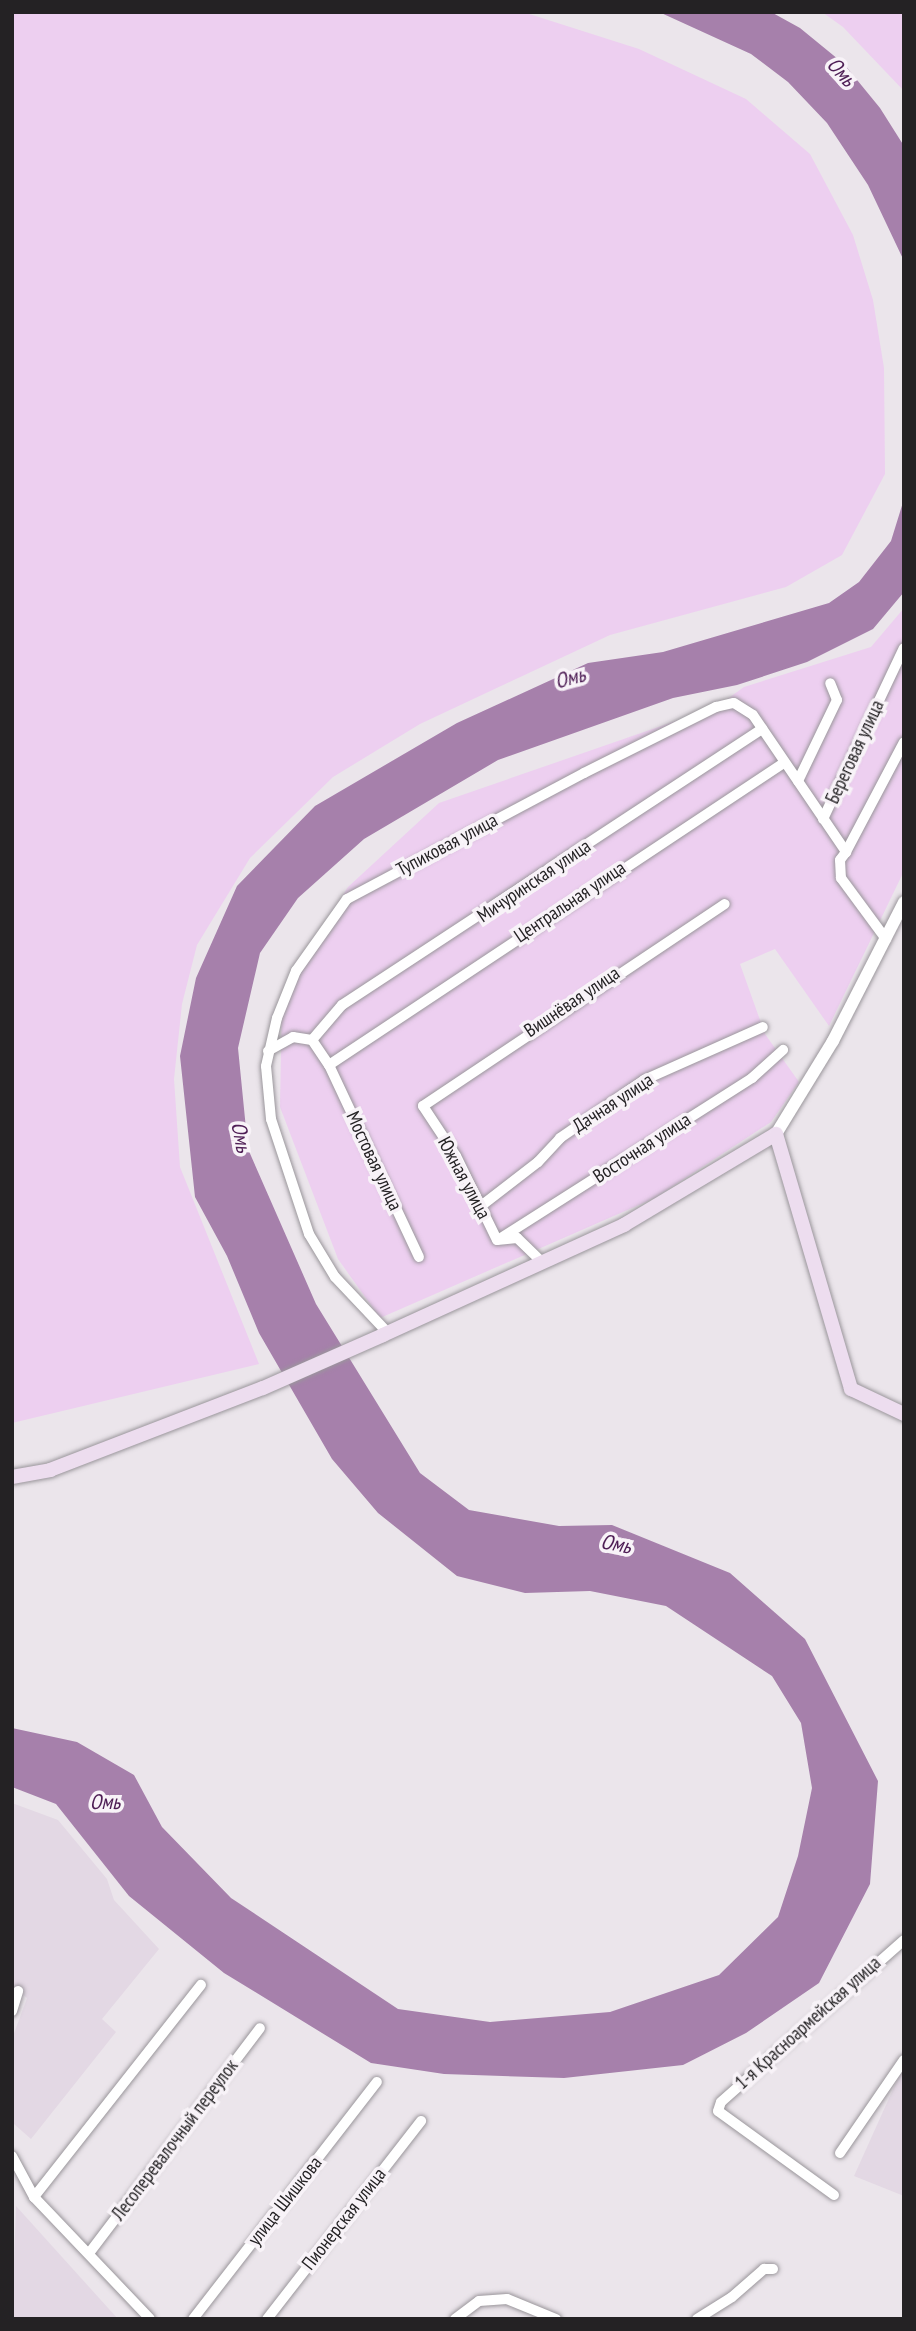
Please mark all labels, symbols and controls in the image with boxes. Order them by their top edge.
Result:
water label: Омь [821,52,861,92]
water label: Омь [552,662,588,694]
street label: Береговая улица [821,697,889,807]
street label: Тупиковая улица [393,809,501,881]
street label: Мичуринская улица [473,835,595,927]
street label: Центральная улица [510,856,630,948]
street label: Вишнёвая улица [520,962,624,1042]
street label: Дачная улица [568,1068,658,1138]
street label: Мостовая улица [341,1108,407,1214]
street label: Восточная улица [589,1108,695,1188]
water label: Омь [226,1120,256,1154]
street label: Южная улица [433,1133,495,1223]
water label: Омь [599,1529,633,1559]
water label: Омь [90,1789,120,1815]
street label: 1-я Красноармейская улица [731,1952,885,2094]
street label: Лесоперевалочный переулок [107,2055,243,2225]
street label: улица Шишкова [243,2152,327,2250]
street label: Пионерская улица [297,2164,391,2274]

